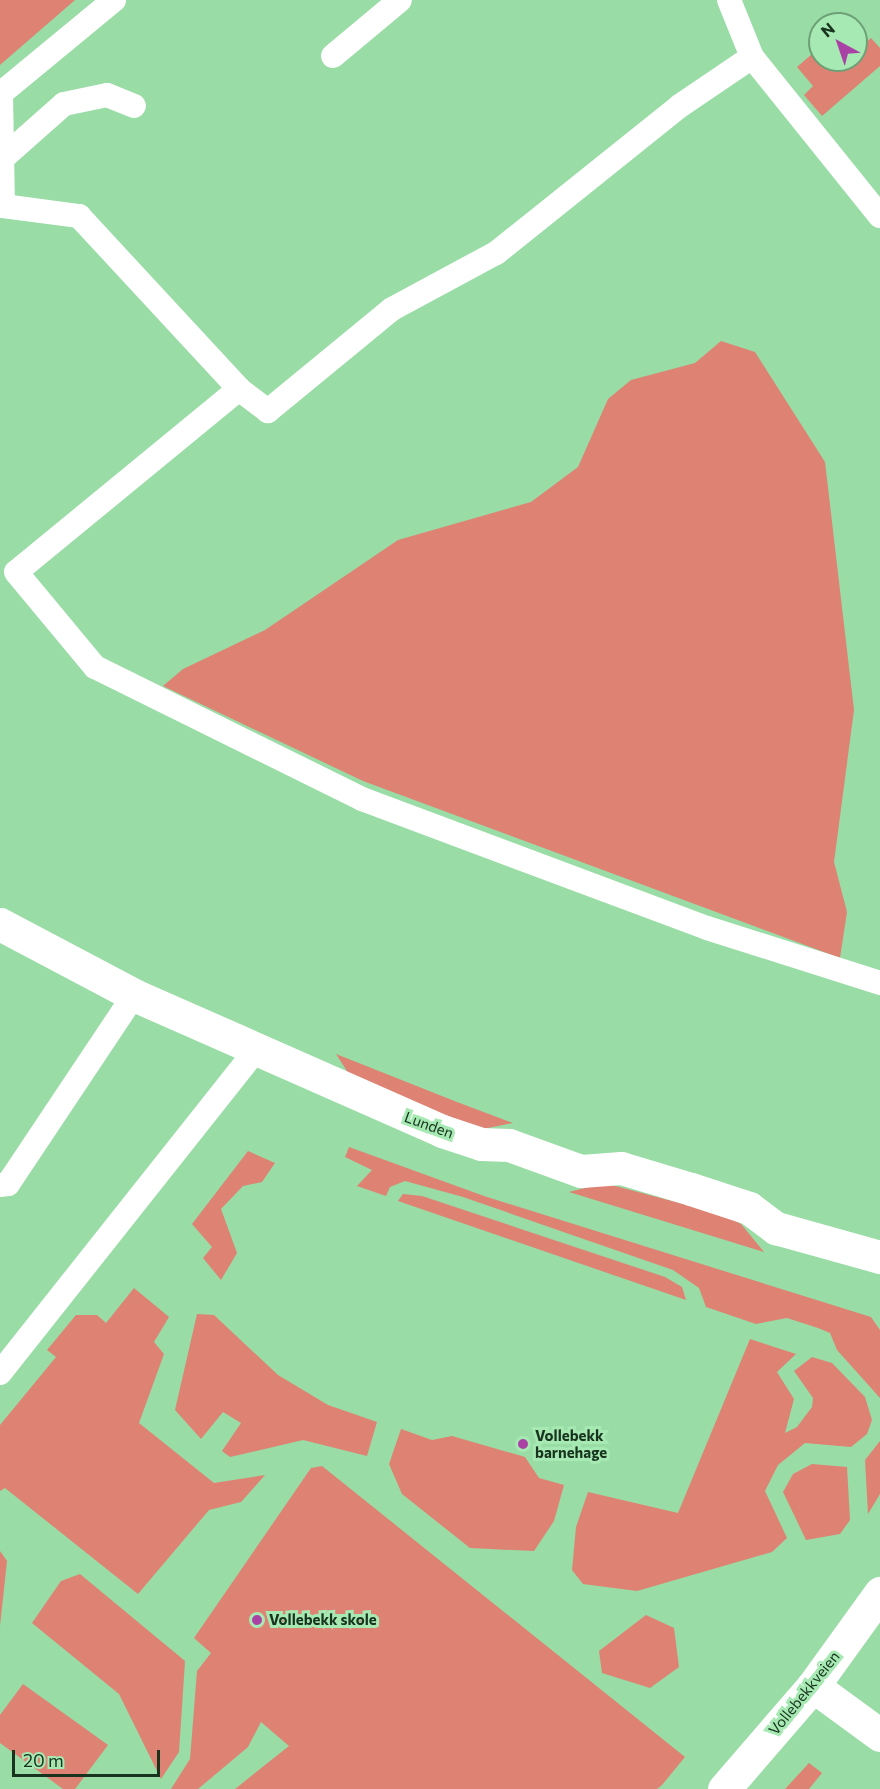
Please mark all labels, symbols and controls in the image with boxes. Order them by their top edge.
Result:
north arrow [808,12,868,72]
text: N [817,18,838,40]
street label: Lunden [402,1108,456,1142]
place label: Vollebekk barnehage [535,1426,607,1461]
marker: Vollebekk barnehage [516,1437,530,1451]
place label: Vollebekk skole [269,1611,377,1629]
marker: Vollebekk skole [250,1613,264,1627]
street label: Vollebekkveien [765,1648,843,1738]
scale bar [15,1738,164,1776]
text: 20 m [23,1749,64,1771]

